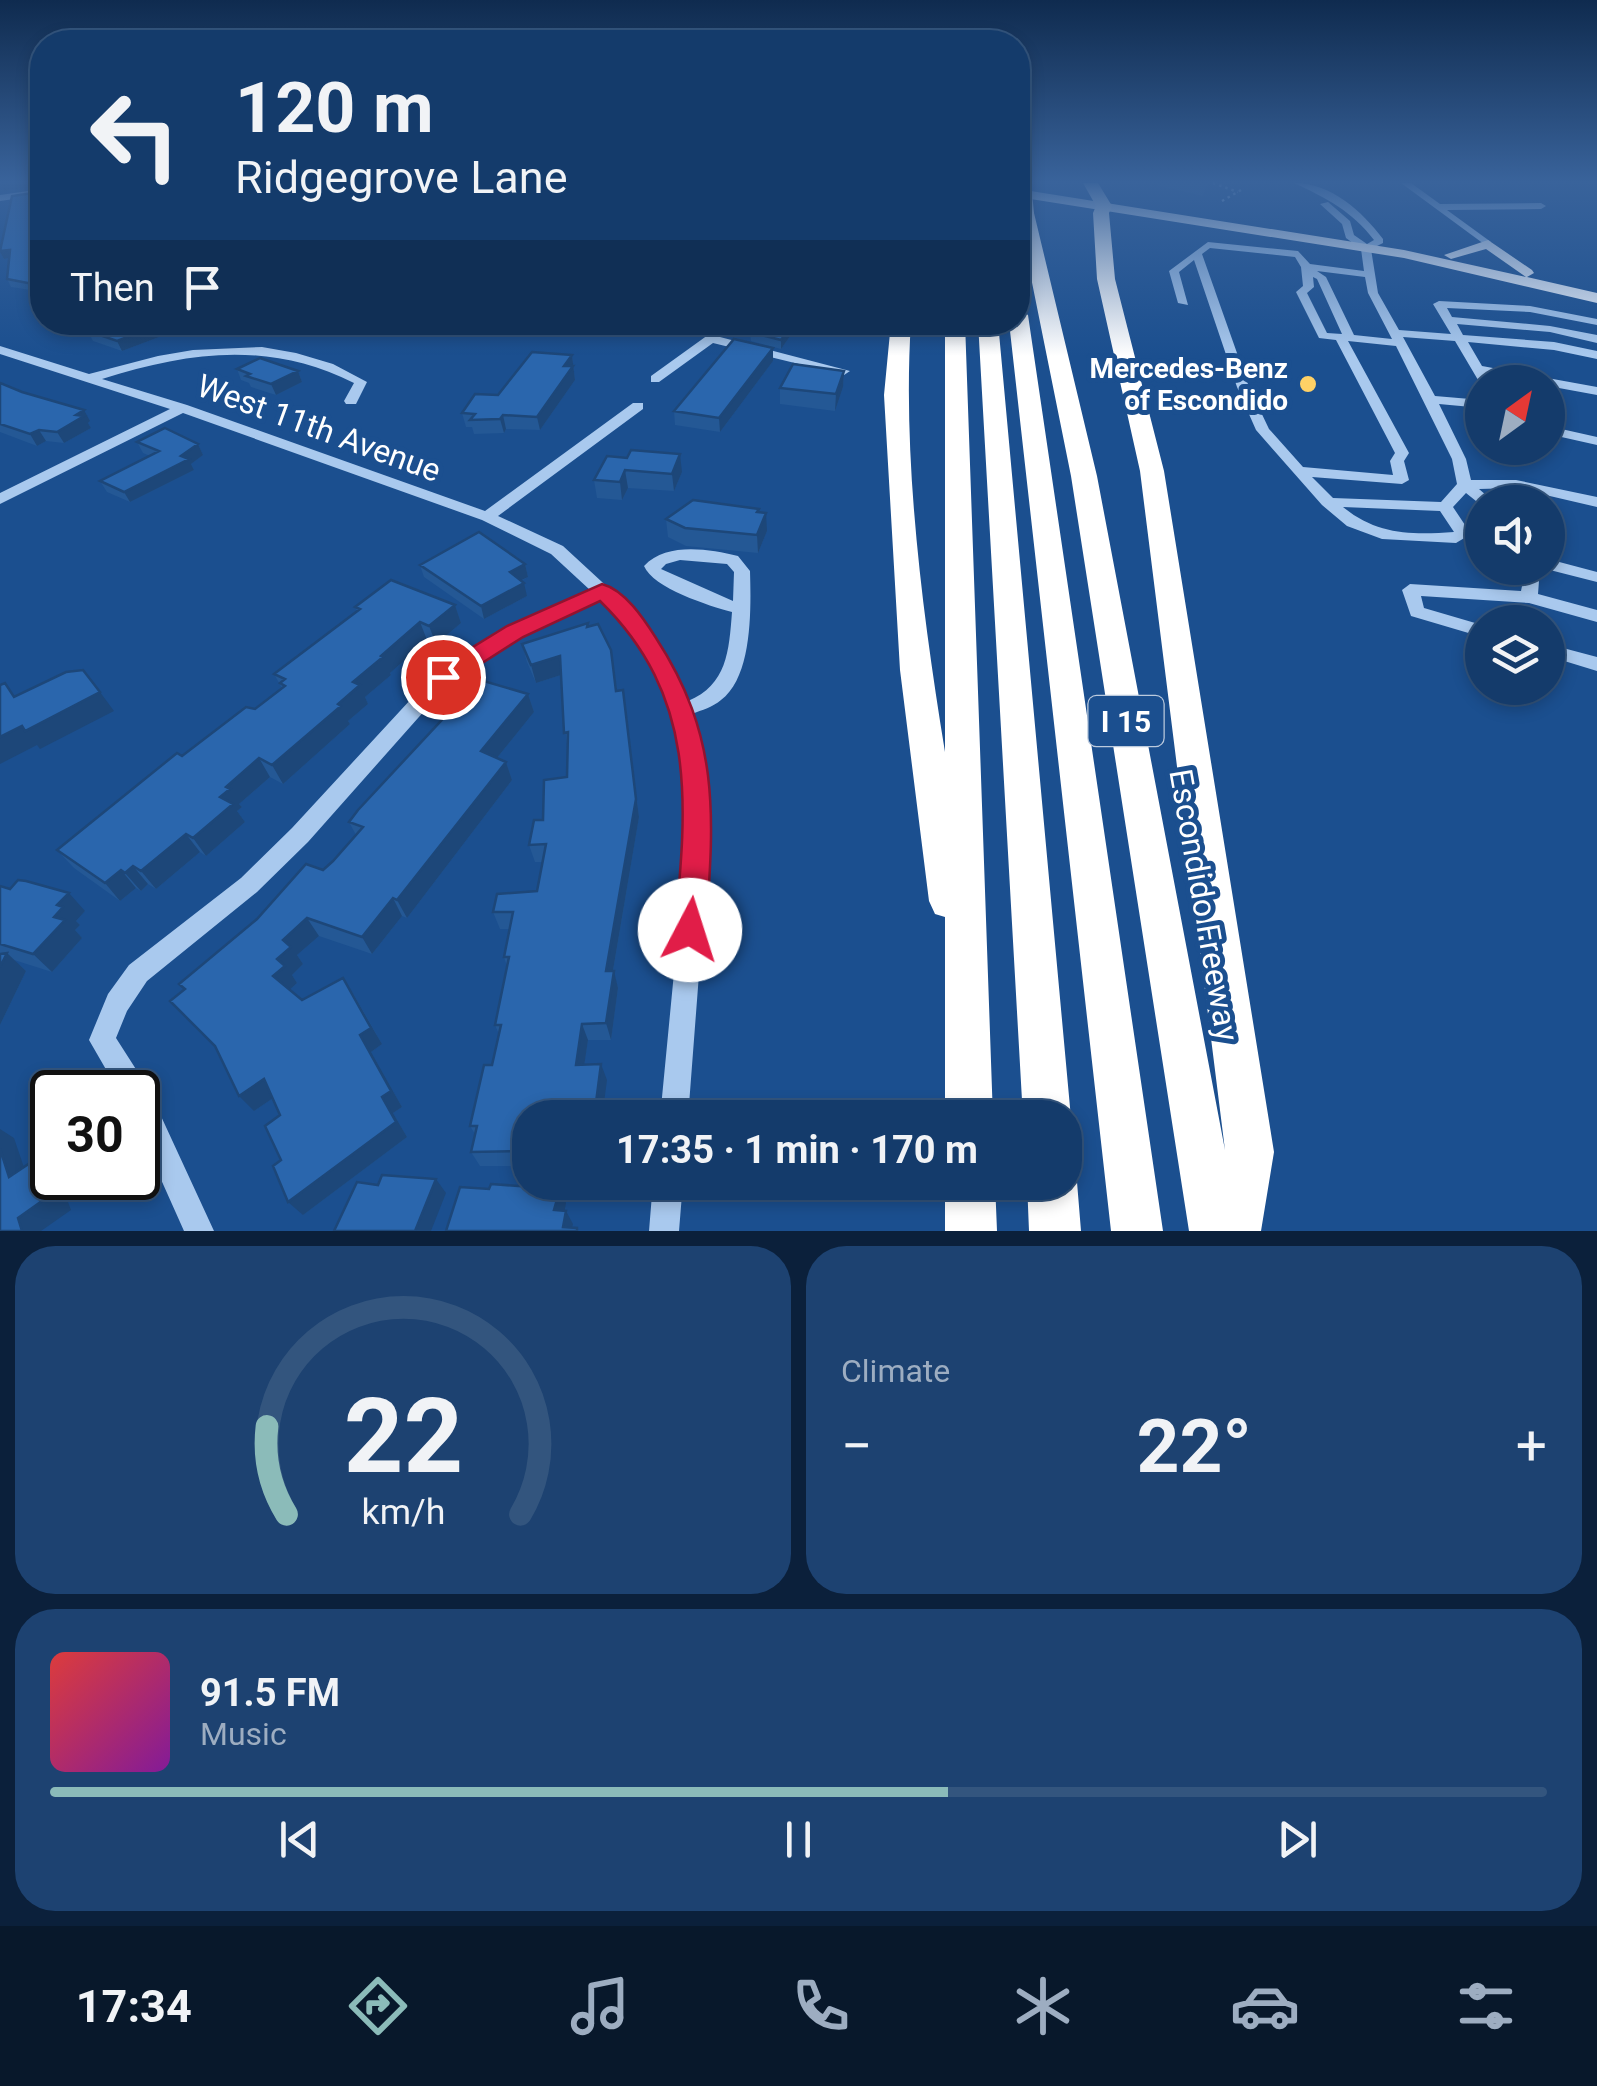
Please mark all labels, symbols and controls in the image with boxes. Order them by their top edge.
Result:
text: 120 m [235,67,434,149]
icon: left [70,70,200,200]
text: Ridgegrove Lane [235,151,568,204]
icon: arrive [175,260,230,315]
text: Then [70,266,155,310]
place label: Mercedes-Benz of Escondido [1089,352,1288,417]
north arrow [1465,365,1565,465]
map controls [1465,365,1565,705]
street label: West 11th Avenue [192,366,446,490]
marker: Mercedes-Benz of Escondido [1297,373,1319,395]
button: sound [1465,485,1565,585]
button: layers [1465,605,1565,705]
pin [401,635,486,720]
icon: arrive [416,650,471,705]
road number: I 15 [1088,696,1164,746]
street label: Escondido Freeway [1161,766,1247,1044]
position arrow [638,878,742,982]
speed limit sign: 30 [30,1070,160,1200]
text: 17:35 · 1 min · 170 m [616,1128,978,1172]
text: Climate [841,1352,950,1390]
text: 22 [343,1376,463,1497]
text: 22° [1136,1402,1252,1490]
text: − [841,1414,872,1478]
text: + [1516,1414,1547,1478]
text: km/h [361,1491,445,1533]
text: 91.5 FM [200,1671,340,1715]
text: Music [200,1715,287,1753]
icon: previous [272,1812,327,1867]
icon: pause [771,1812,826,1867]
icon: next [1270,1812,1325,1867]
icon: directions [343,1971,413,2041]
icon: music [565,1971,635,2041]
icon: phone [786,1971,856,2041]
icon: climate [1008,1971,1078,2041]
icon: car [1230,1971,1300,2041]
icon: filters [1451,1971,1521,2041]
text: 17:34 [76,1980,192,2033]

